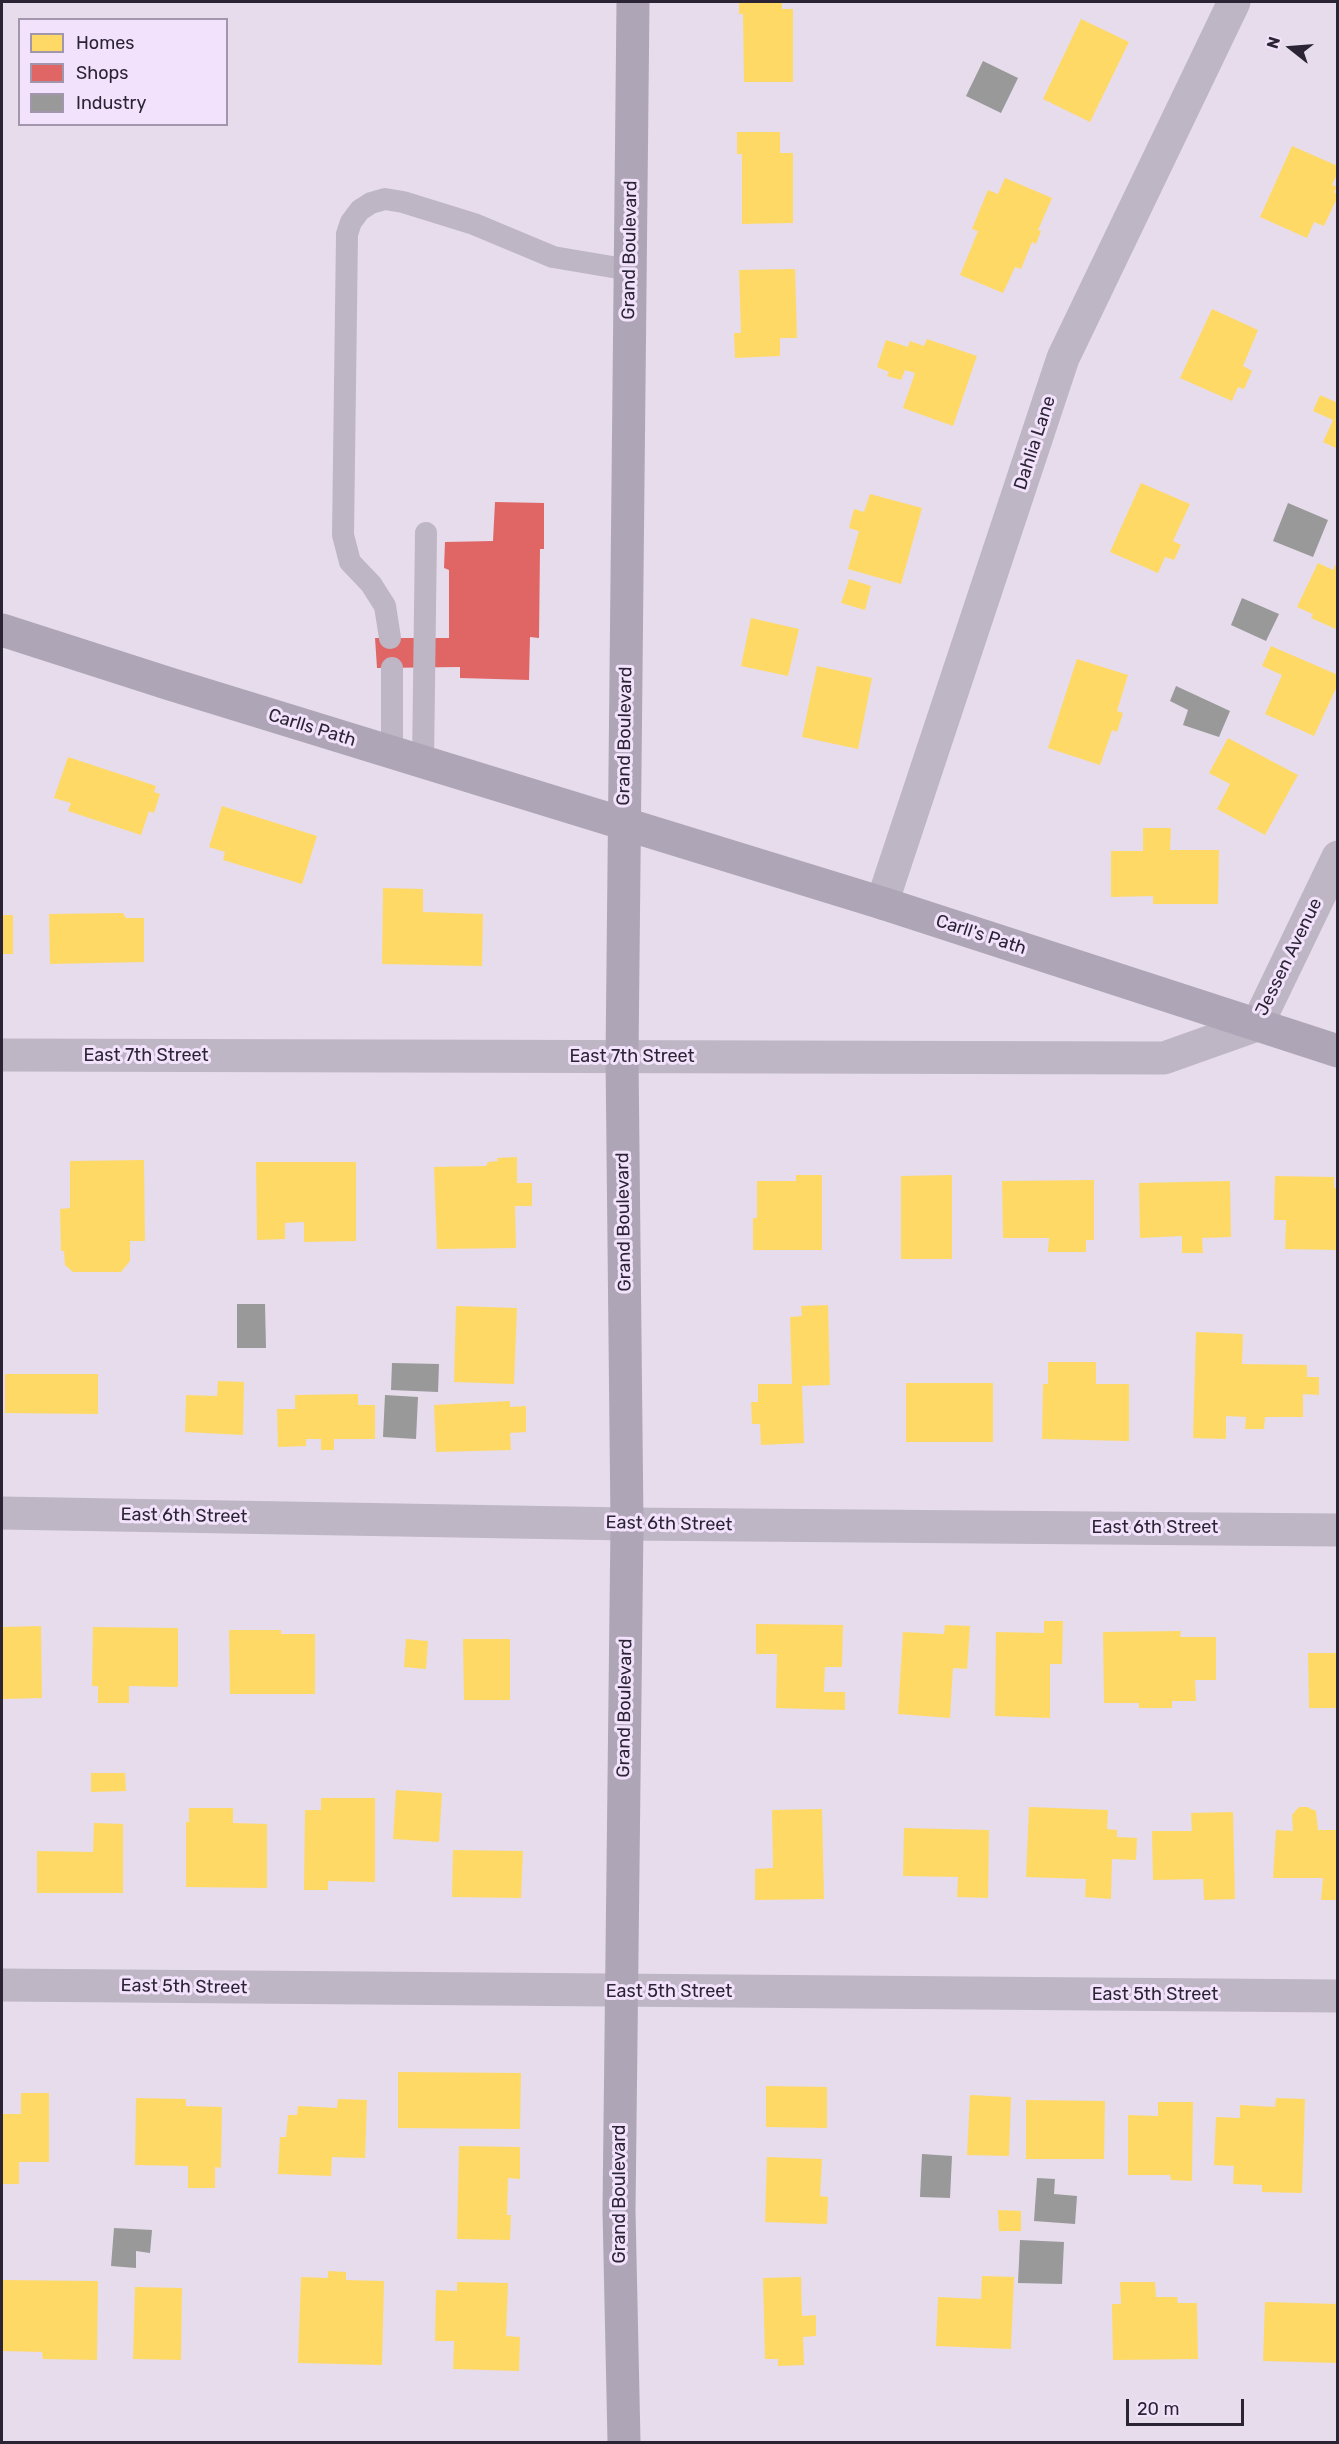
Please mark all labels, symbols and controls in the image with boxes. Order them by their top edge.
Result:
legend [18,18,228,126]
north arrow [1261,18,1321,78]
text: Homes [76,32,134,54]
text: N [1263,34,1284,51]
text: Shops [76,62,128,84]
text: Industry [76,92,146,114]
street label: Grand Boulevard [618,180,642,320]
street label: Dahlia Lane [1010,393,1060,493]
street label: Grand Boulevard [613,666,637,806]
street label: Carlls Path [266,704,358,752]
street label: Jessen Avenue [1251,895,1327,1019]
street label: Carll's Path [933,910,1029,960]
street label: East 7th Street [83,1045,209,1067]
street label: East 7th Street [569,1046,695,1068]
street label: Grand Boulevard [612,1152,636,1292]
street label: East 6th Street [120,1504,248,1528]
street label: East 6th Street [605,1512,733,1536]
street label: East 6th Street [1092,1517,1218,1539]
street label: Grand Boulevard [613,1638,637,1778]
street label: East 5th Street [121,1975,247,1999]
street label: East 5th Street [606,1981,732,2003]
street label: East 5th Street [1092,1984,1218,2006]
street label: Grand Boulevard [609,2124,631,2264]
scale bar [1129,2387,1248,2425]
text: 20 m [1137,2398,1179,2420]

